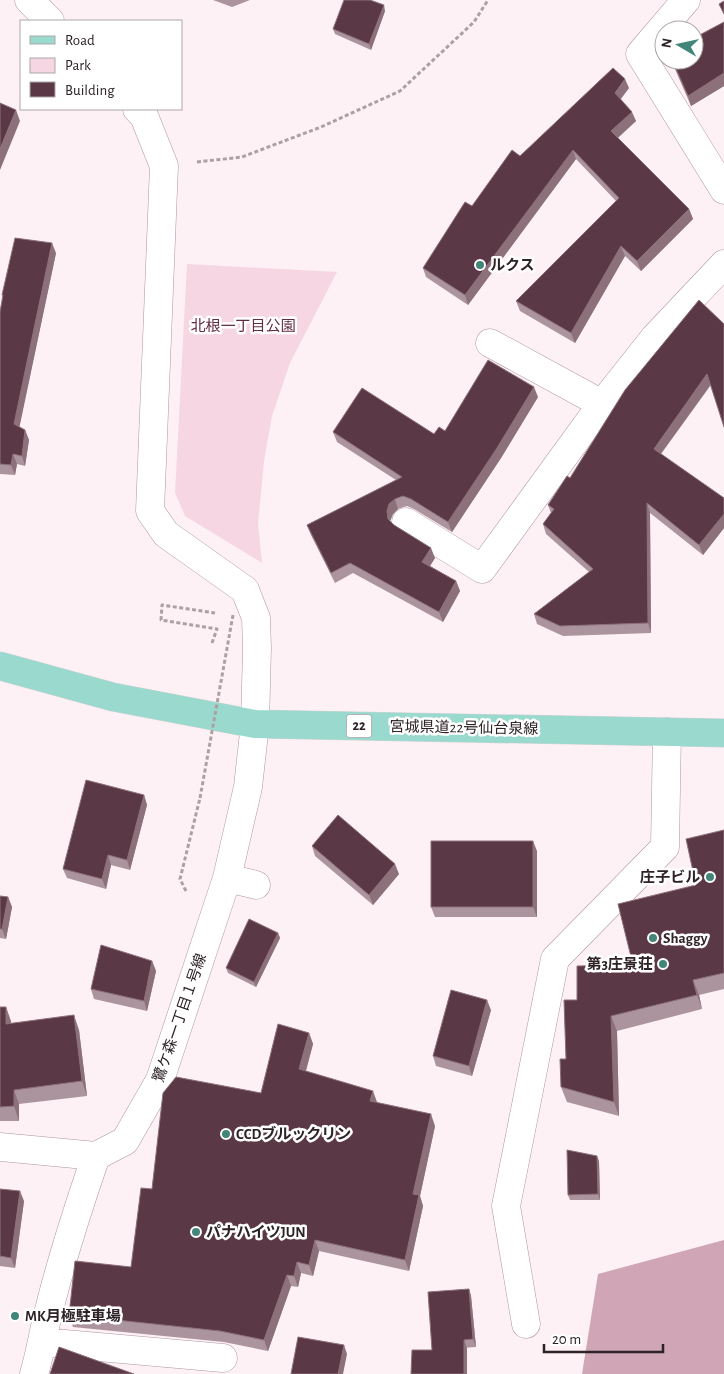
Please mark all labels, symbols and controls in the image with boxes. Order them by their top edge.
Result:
legend [20,20,182,110]
north arrow [654,20,704,70]
text: Road [65,33,95,48]
text: N [659,37,675,49]
text: Park [65,58,91,73]
text: Building [65,83,115,98]
place label: ルクス [490,257,535,273]
marker: ルクス [474,259,486,271]
park label: 北根一丁目公園 [190,317,296,334]
road number: 22 [346,714,372,738]
street label: 宮城県道22号仙台泉線 [390,718,538,737]
place label: 庄子ビル [640,869,700,885]
marker: 庄子ビル [704,871,716,883]
place label: Shaggy [663,931,708,946]
marker: Shaggy [647,932,659,944]
street label: 鷺ケ森一丁目１号線 [150,951,209,1084]
place label: 第3庄景荘 [587,956,653,972]
marker: 第3庄景荘 [657,958,669,970]
place label: CCDブルックリン [236,1125,351,1142]
marker: CCDブルックリン [220,1128,232,1140]
place label: パナハイツJUN [206,1224,306,1240]
marker: パナハイツJUN [190,1226,202,1238]
place label: MK月極駐車場 [25,1308,121,1324]
marker: MK月極駐車場 [9,1310,21,1322]
scale bar [544,1322,663,1354]
text: 20 m [552,1332,581,1347]

